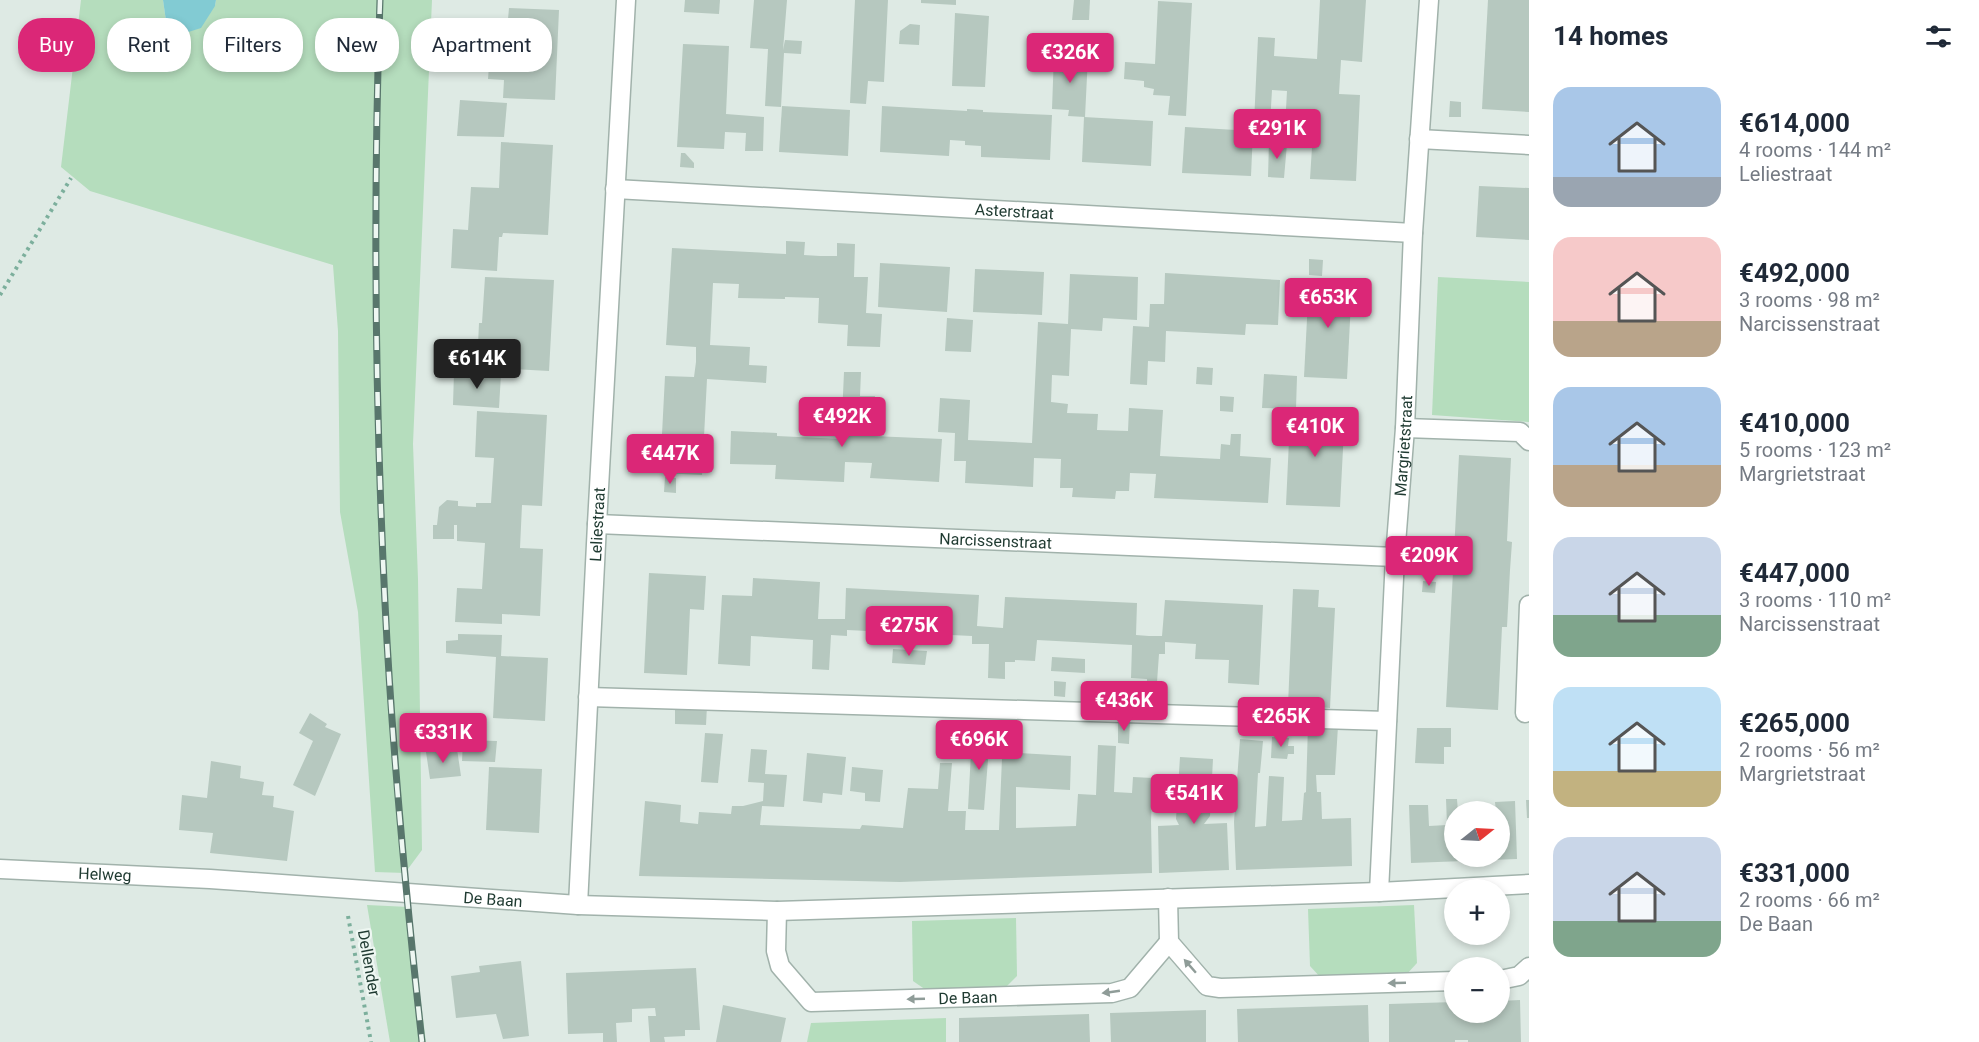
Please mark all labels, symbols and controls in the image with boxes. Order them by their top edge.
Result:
chip: Buy [18,18,95,72]
chip: Rent [107,18,191,72]
chip: Filters [203,18,303,72]
chip: New [315,18,399,72]
chip: Apartment [411,18,552,72]
icon: filters [1922,20,1955,53]
text: 14 homes [1553,21,1668,51]
pin: €326K [1028,33,1112,84]
text: €326K [1041,40,1099,64]
text: €614,000 [1739,108,1850,138]
pin: €291K [1235,109,1319,160]
icon: home [1601,111,1673,183]
text: €291K [1248,116,1306,140]
text: 4 rooms · 144 m² [1739,138,1891,162]
text: Leliestraat [1739,162,1832,186]
street label: Asterstraat [974,199,1054,223]
text: €492,000 [1739,258,1850,288]
icon: home [1601,261,1673,333]
pin: €653K [1286,278,1370,329]
text: €653K [1299,285,1357,309]
text: 3 rooms · 98 m² [1739,288,1880,312]
text: Narcissenstraat [1739,312,1880,336]
pin: €614K [435,339,519,390]
text: €614K [448,346,506,370]
street label: Margrietstraat [1390,395,1416,497]
pin: €492K [800,397,884,448]
text: €492K [813,404,871,428]
pin: €410K [1273,407,1357,458]
text: €410,000 [1739,408,1850,438]
icon: home [1601,411,1673,483]
text: €410K [1286,414,1344,438]
pin: €447K [628,434,712,485]
text: 5 rooms · 123 m² [1739,438,1891,462]
text: €447K [641,441,699,465]
text: Margrietstraat [1739,462,1866,486]
street label: Leliestraat [586,487,609,562]
street label: Narcissenstraat [939,529,1052,552]
pin: €209K [1387,536,1471,587]
text: €209K [1400,543,1458,567]
text: €447,000 [1739,558,1850,588]
icon: home [1601,561,1673,633]
text: 3 rooms · 110 m² [1739,588,1891,612]
pin: €275K [867,606,951,657]
text: Narcissenstraat [1739,612,1880,636]
text: €275K [880,613,938,637]
pin: €436K [1082,681,1166,732]
text: €436K [1095,688,1153,712]
pin: €265K [1239,697,1323,748]
text: €265K [1252,704,1310,728]
text: €265,000 [1739,708,1850,738]
icon: home [1601,711,1673,783]
pin: €331K [401,713,485,764]
text: €331K [414,720,472,744]
pin: €696K [937,720,1021,771]
text: €696K [950,727,1008,751]
text: 2 rooms · 56 m² [1739,738,1880,762]
text: Margrietstraat [1739,762,1866,786]
pin: €541K [1152,774,1236,825]
text: €541K [1165,781,1223,805]
north arrow [1444,801,1510,867]
map controls [1444,801,1510,1023]
text: €331,000 [1739,858,1850,888]
icon: home [1601,861,1673,933]
street label: Helweg [78,863,132,885]
button: + [1444,879,1510,945]
street label: De Baan [463,887,523,911]
text: 2 rooms · 66 m² [1739,888,1880,912]
text: De Baan [1739,912,1813,936]
street label: Dellender [354,928,384,998]
button: − [1444,957,1510,1023]
one-way arrow [1184,959,1197,974]
one-way arrow [1387,978,1406,988]
street label: De Baan [938,987,998,1008]
one-way arrow [1102,987,1121,996]
one-way arrow [907,994,926,1003]

